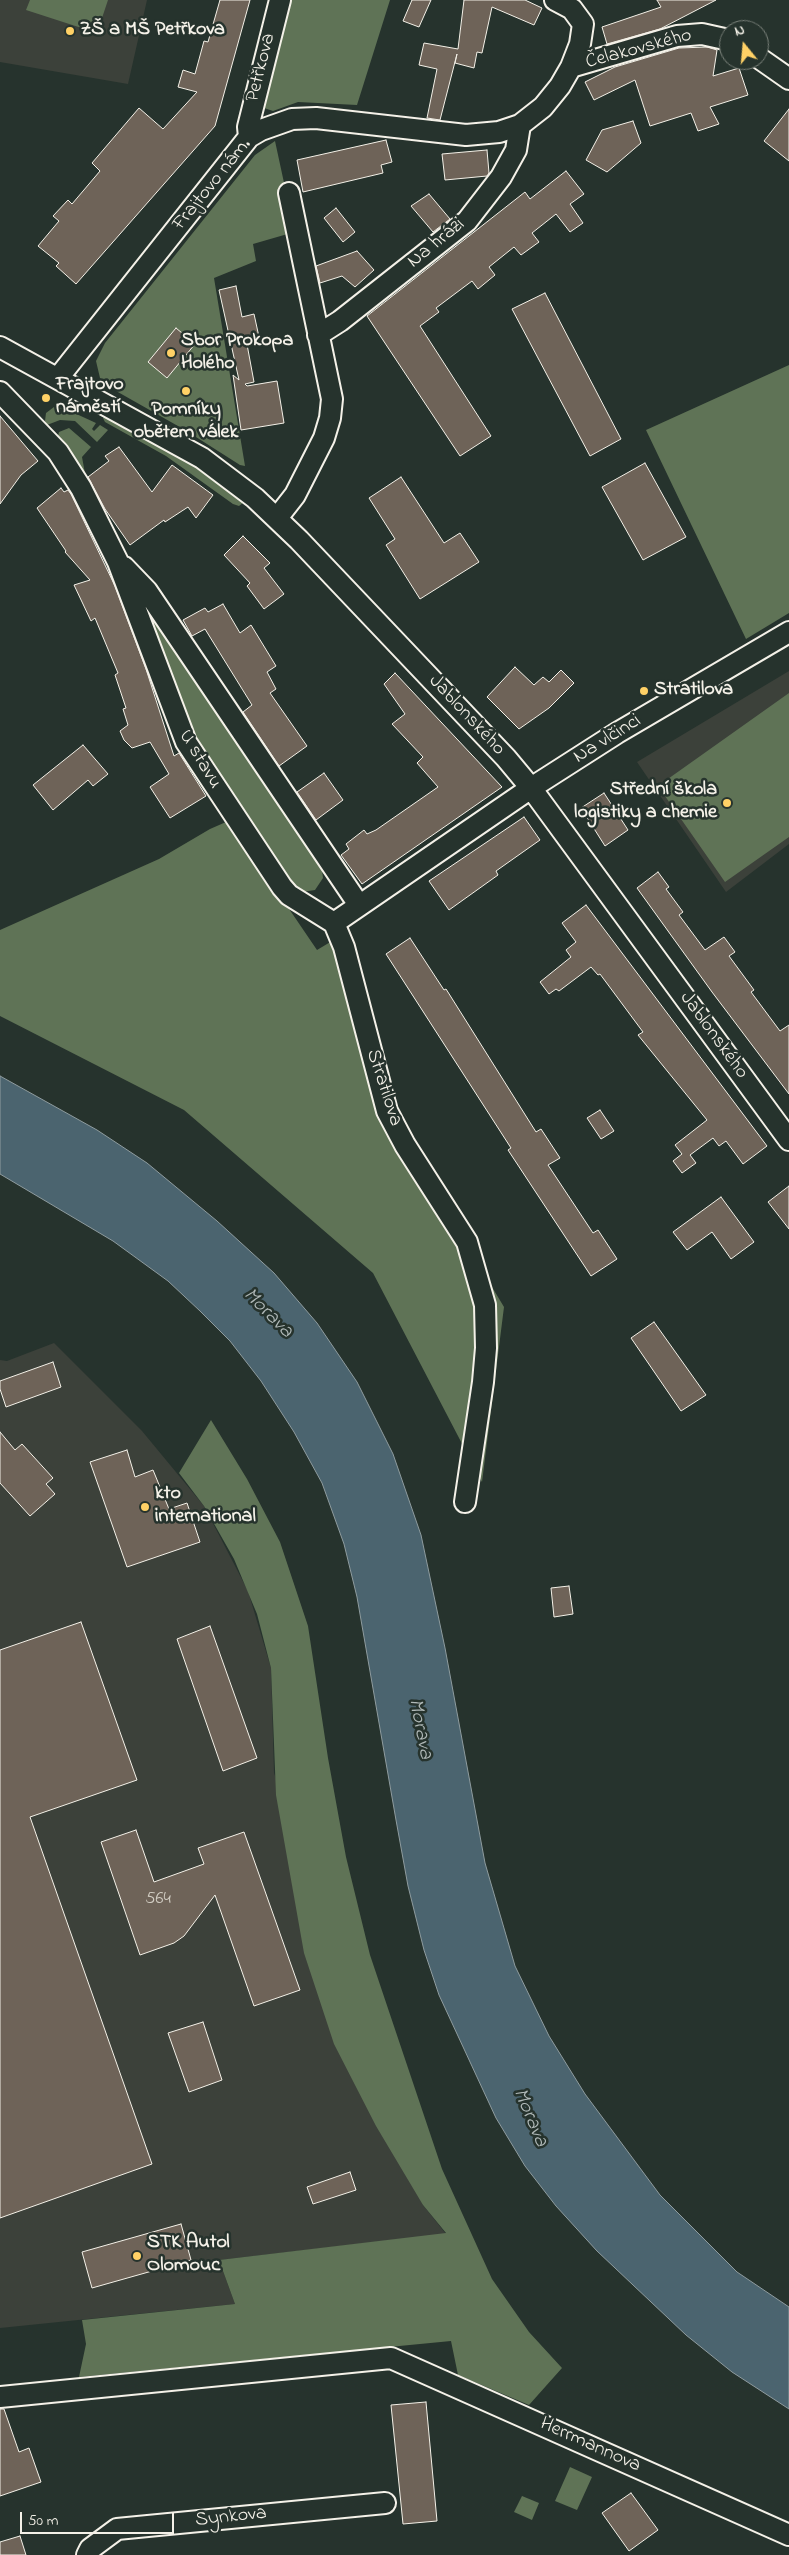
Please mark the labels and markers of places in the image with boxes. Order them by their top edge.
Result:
place label: ZŠ a MŠ Petřkova [80,19,225,43]
marker: ZŠ a MŠ Petřkova [64,25,76,37]
place label: Sbor Prokopa Holého [181,330,293,377]
marker: Sbor Prokopa Holého [165,347,177,359]
place label: Frajtovo náměstí [56,374,124,421]
marker: Pomníky obětem válek [180,385,192,397]
marker: Frajtovo náměstí [40,392,52,404]
place label: Pomníky obětem válek [134,399,238,446]
place label: Stratilova [654,679,733,703]
marker: Stratilova [638,685,650,697]
place label: Střední škola logistiky a chemie [574,779,717,826]
marker: Střední škola logistiky a chemie [721,797,733,809]
place label: kto international [155,1483,256,1530]
marker: kto international [139,1501,151,1513]
place label: STK Autol Olomouc [147,2232,230,2279]
marker: STK Autol Olomouc [131,2250,143,2262]

